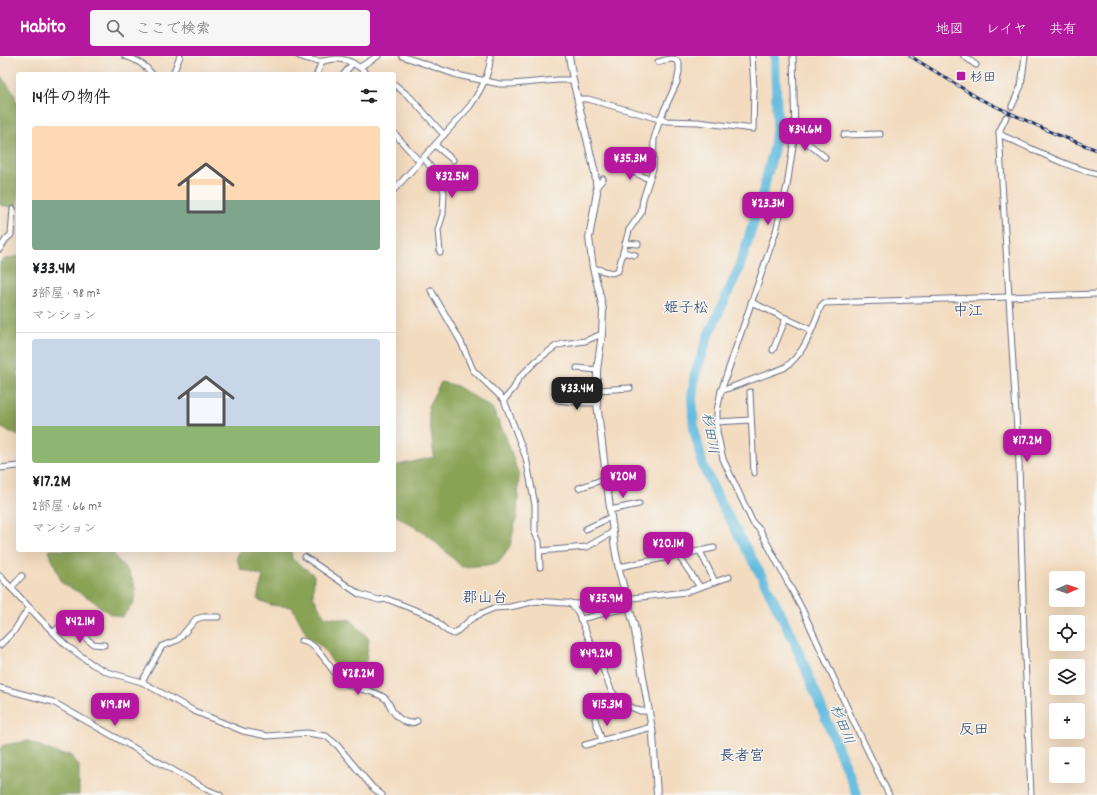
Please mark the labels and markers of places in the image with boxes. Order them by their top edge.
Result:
place label: 杉田 [970,69,996,88]
marker: 杉田 [955,70,967,82]
pin: ¥34.6M [772,118,838,152]
pin: ¥35.3M [597,147,663,181]
pin: ¥32.5M [419,165,485,199]
pin: ¥23.3M [735,192,801,226]
pin: ¥33.4M [544,377,610,411]
pin: ¥17.2M [994,429,1060,463]
pin: ¥20M [599,465,647,499]
pin: ¥20.1M [635,532,701,566]
pin: ¥35.9M [573,587,639,621]
pin: ¥42.1M [47,610,113,644]
pin: ¥49.2M [563,642,629,676]
pin: ¥28.2M [325,662,391,696]
pin: ¥19.8M [82,693,148,727]
pin: ¥15.3M [574,693,640,727]

